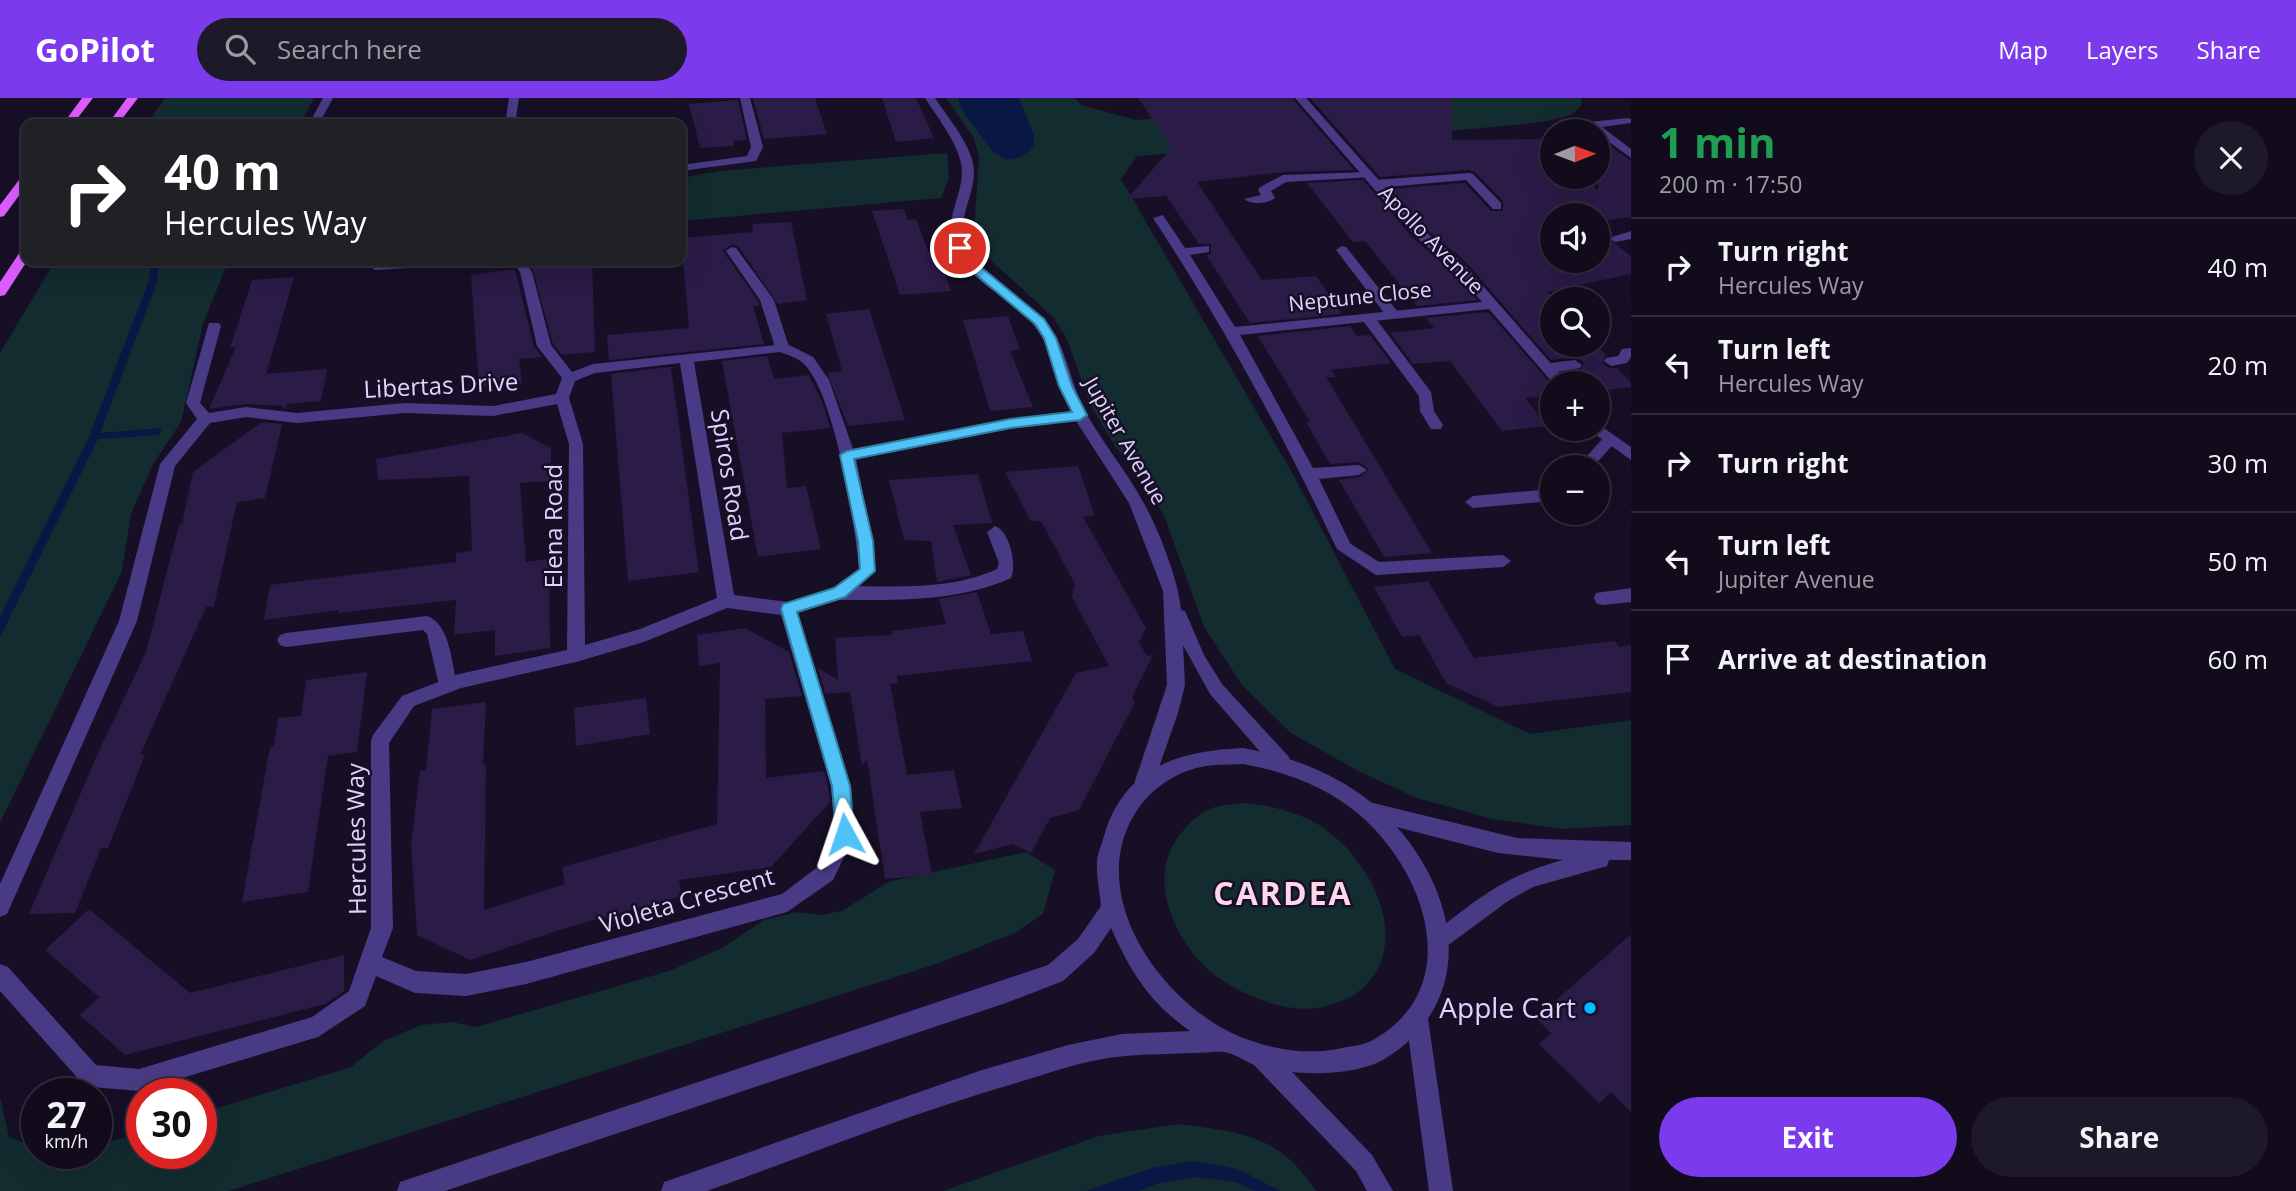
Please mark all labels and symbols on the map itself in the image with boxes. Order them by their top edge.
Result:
north arrow [1540,119,1610,189]
street label: Apollo Avenue [1373,179,1491,300]
pin [930,218,990,278]
street label: Neptune Close [1287,275,1433,317]
street label: Libertas Drive [363,364,519,405]
street label: Jupiter Avenue [1077,370,1174,509]
street label: Spiros Road [704,406,757,543]
street label: Elena Road [536,464,569,588]
street label: Hercules Way [338,762,373,915]
position arrow [808,797,882,871]
street label: Violeta Crescent [595,859,778,940]
district label: CARDEA [1213,871,1353,914]
place label: Apple Cart [1439,988,1576,1026]
marker: Apple Cart [1582,1000,1598,1016]
speed limit sign: 30 [126,1078,217,1169]

